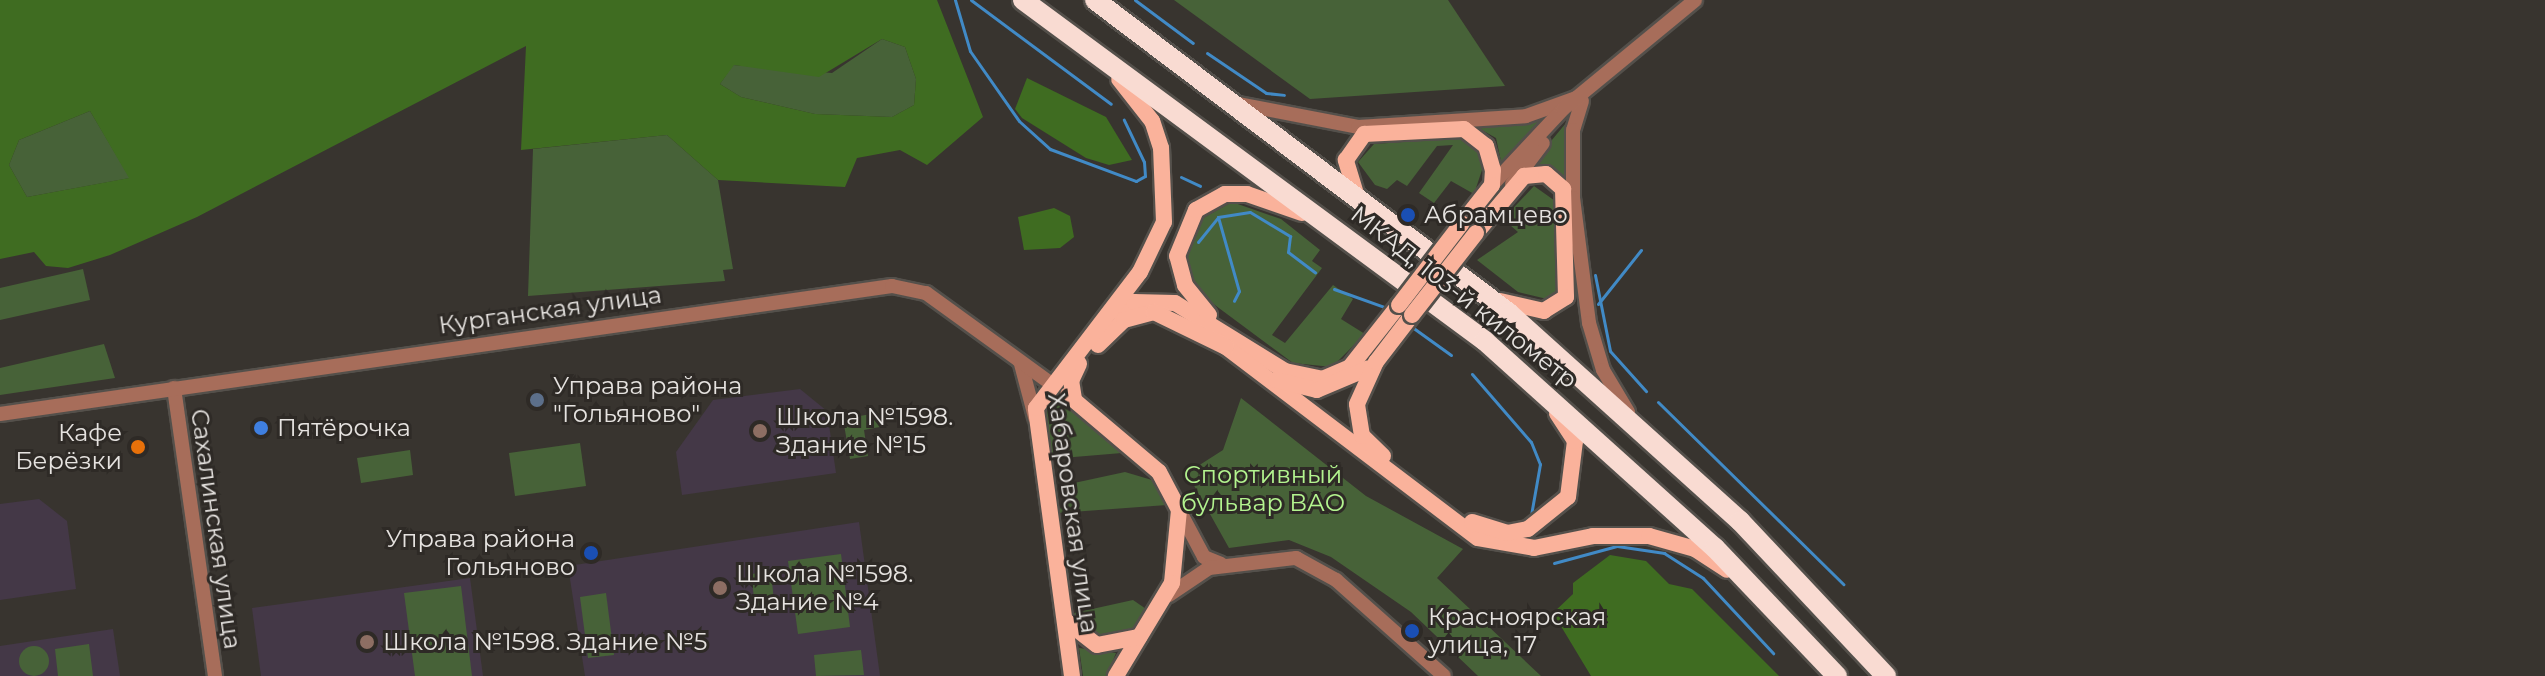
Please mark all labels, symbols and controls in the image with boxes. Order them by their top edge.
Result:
street label: МКАД, 103-й километр [1345,200,1583,394]
place label: Абрамцево [1424,201,1568,229]
marker: Абрамцево [1399,206,1417,224]
street label: Курганская улица [437,280,663,340]
place label: Управа района "Гольяново" [553,372,742,428]
marker: Управа района "Гольяново" [528,391,546,409]
street label: Хабаровская улица [1042,391,1104,635]
place label: Школа №1598. Здание №15 [776,403,953,459]
street label: Сахалинская улица [185,407,247,651]
place label: Пятёрочка [277,414,411,442]
place label: Кафе Берёзки [15,419,122,475]
marker: Пятёрочка [252,419,270,437]
marker: Школа №1598. Здание №15 [751,422,769,440]
marker: Кафе Берёзки [129,438,147,456]
park label: Спортивный бульвар ВАО [1181,461,1345,517]
place label: Управа района Гольяново [386,525,575,581]
marker: Управа района Гольяново [582,544,600,562]
place label: Школа №1598. Здание №4 [736,560,913,616]
marker: Школа №1598. Здание №4 [711,579,729,597]
place label: Красноярская улица, 17 [1428,603,1606,659]
marker: Красноярская улица, 17 [1403,622,1421,640]
place label: Школа №1598. Здание №5 [383,628,707,656]
marker: Школа №1598. Здание №5 [358,633,376,651]

